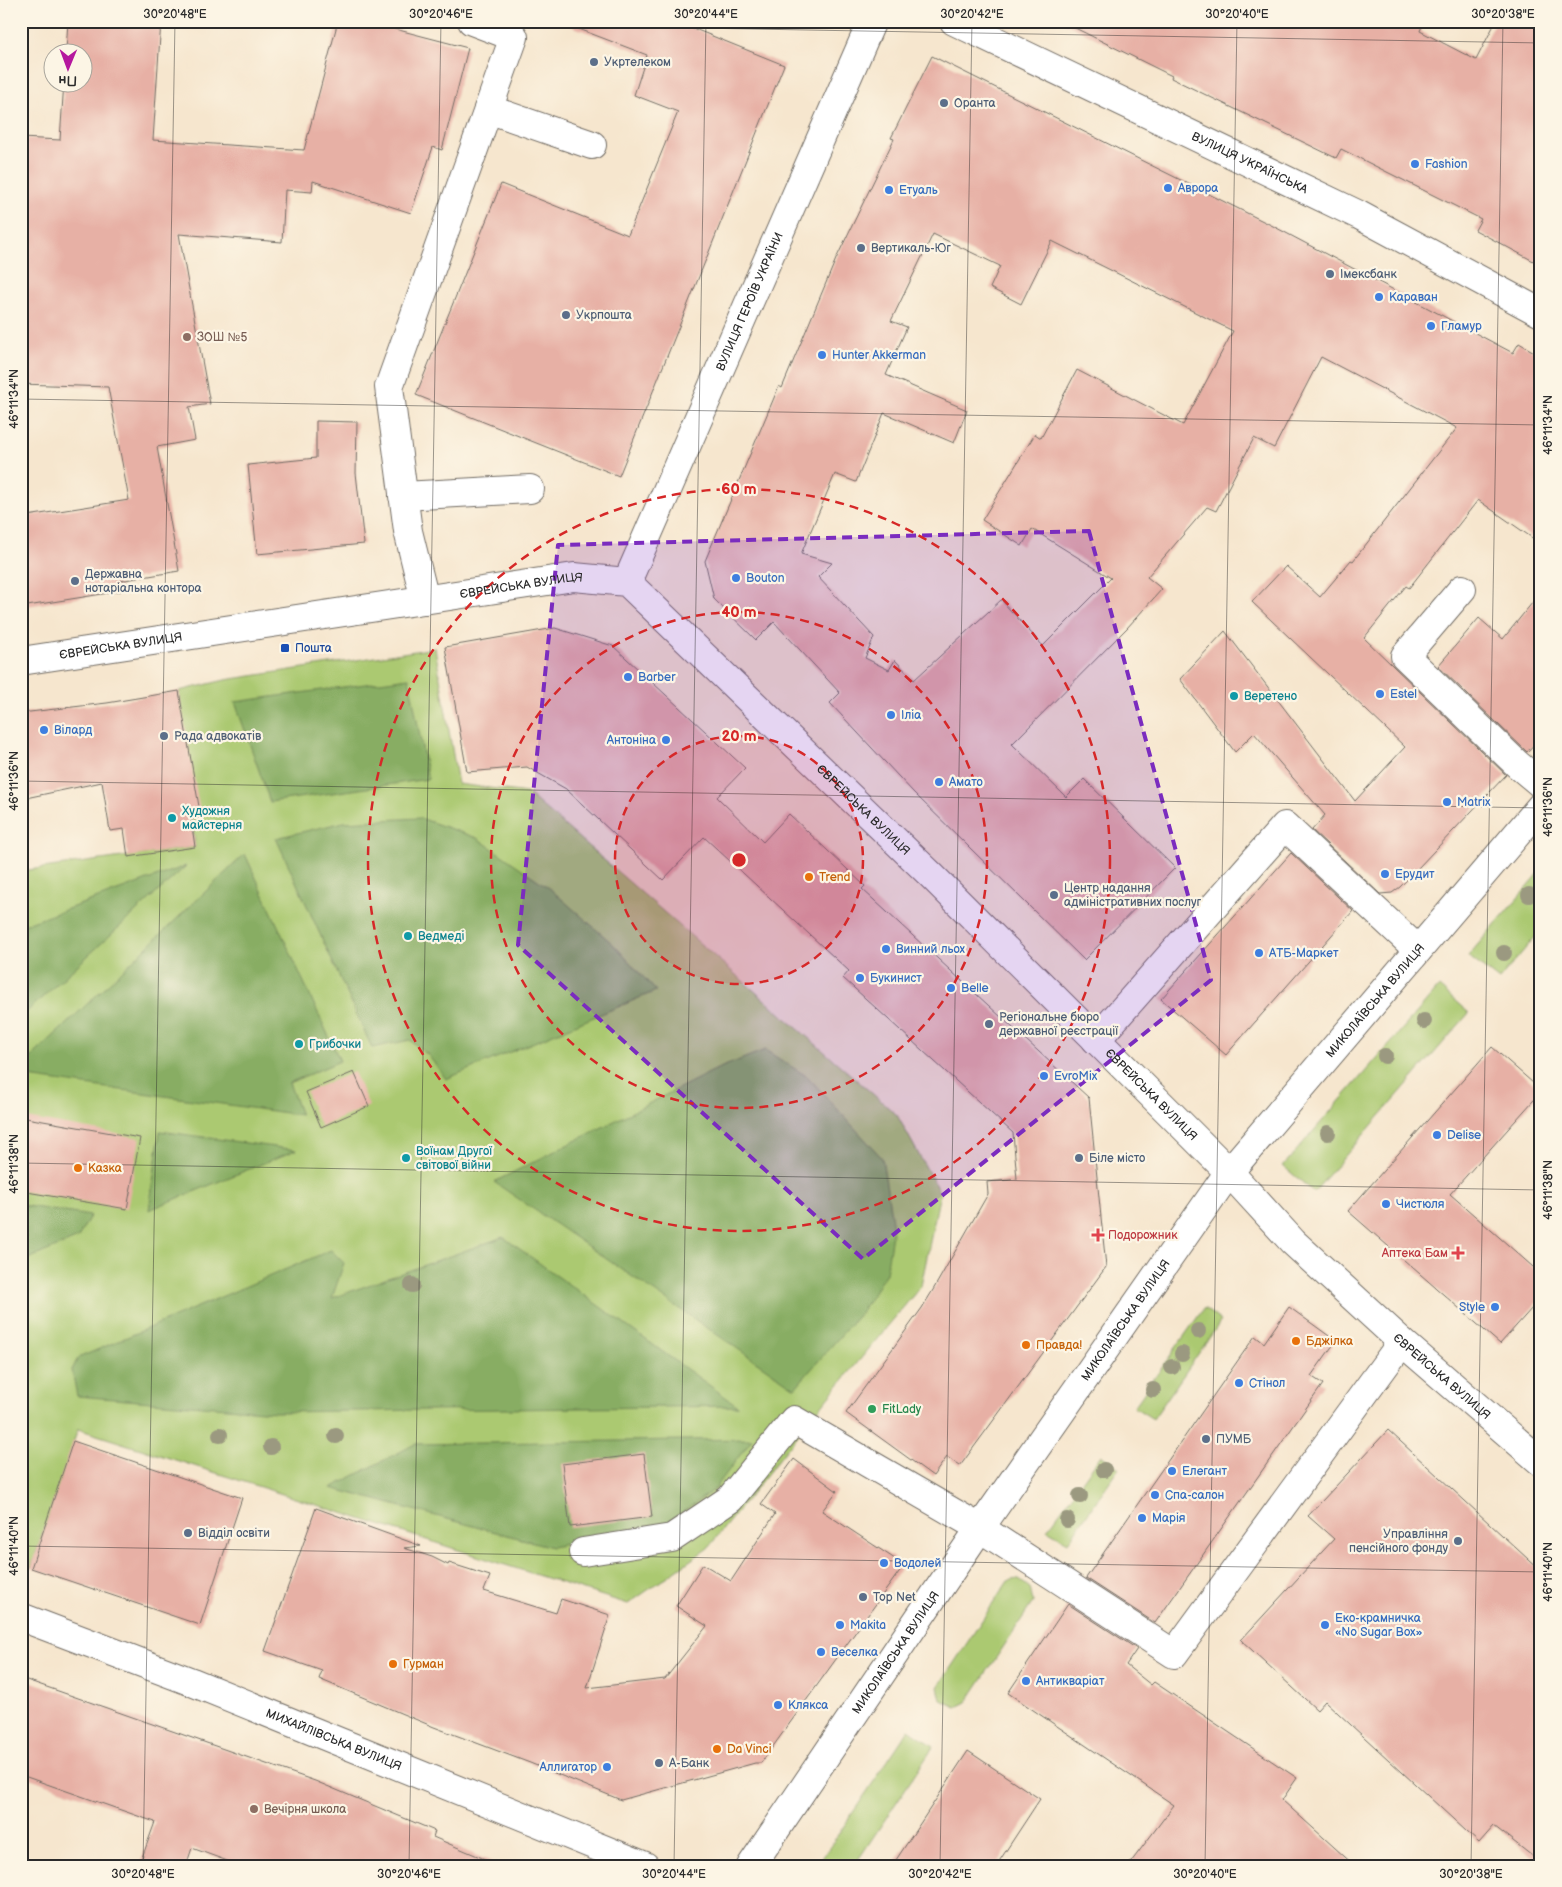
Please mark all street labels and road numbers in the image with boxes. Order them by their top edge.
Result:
street label: ВУЛИЦЯ УКРАЇНСЬКА [1189,129,1311,198]
street label: ВУЛИЦЯ ГЕРОЇВ УКРАЇНИ [713,230,787,373]
street label: ЄВРЕЙСЬКА ВУЛИЦЯ [459,570,583,602]
street label: ЄВРЕЙСЬКА ВУЛИЦЯ [58,630,183,663]
street label: ЄВРЕЙСЬКА ВУЛИЦЯ [813,762,913,859]
street label: МИКОЛАЇВСЬКА ВУЛИЦЯ [1323,941,1428,1061]
street label: ЄВРЕЙСЬКА ВУЛИЦЯ [1102,1046,1200,1144]
street label: МИКОЛАЇВСЬКА ВУЛИЦЯ [1078,1257,1174,1384]
street label: ЄВРЕЙСЬКА ВУЛИЦЯ [1390,1331,1493,1423]
street label: МИКОЛАЇВСЬКА ВУЛИЦЯ [849,1588,943,1717]
street label: МИХАЙЛІВСЬКА ВУЛИЦЯ [264,1706,404,1774]

